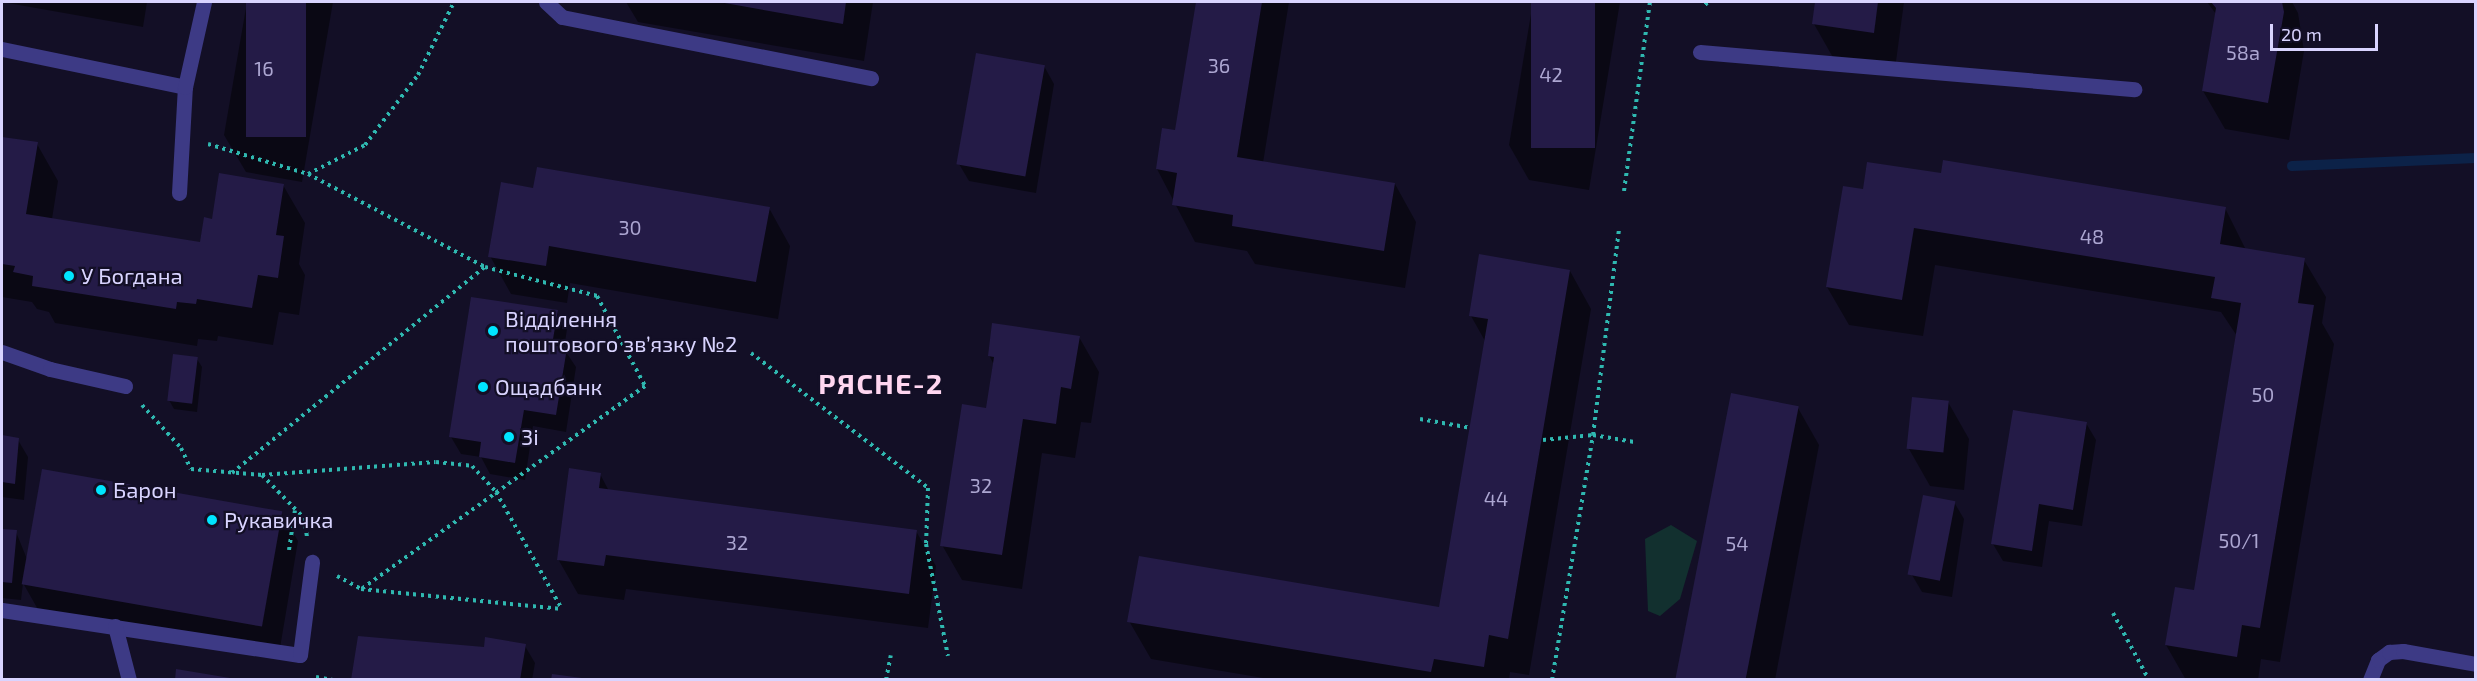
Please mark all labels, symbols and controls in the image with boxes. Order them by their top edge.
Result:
scale bar [2273,12,2381,50]
text: 20 m [2281,23,2322,45]
house number: 58а [2226,40,2260,64]
house number: 36 [1208,53,1230,77]
house number: 16 [254,56,274,80]
house number: 42 [1539,62,1563,86]
house number: 30 [618,215,642,239]
house number: 48 [2080,224,2104,248]
place label: У Богдана [81,263,183,289]
marker: У Богдана [62,269,76,283]
place label: Відділення поштового зв’язку №2 [505,305,737,356]
marker: Відділення поштового зв’язку №2 [486,324,500,338]
district label: РЯСНЕ-2 [818,366,944,400]
place label: Ощадбанк [495,374,602,400]
marker: Ощадбанк [476,380,490,394]
house number: 50 [2252,382,2274,406]
place label: 3і [521,424,539,450]
marker: 3і [502,430,516,444]
house number: 32 [970,473,992,497]
place label: Барон [113,477,177,503]
marker: Барон [94,483,108,497]
house number: 44 [1484,486,1508,510]
place label: Рукавичка [224,507,333,533]
marker: Рукавичка [205,513,219,527]
house number: 50/1 [2218,528,2260,552]
house number: 32 [726,530,748,554]
house number: 54 [1725,531,1749,555]

